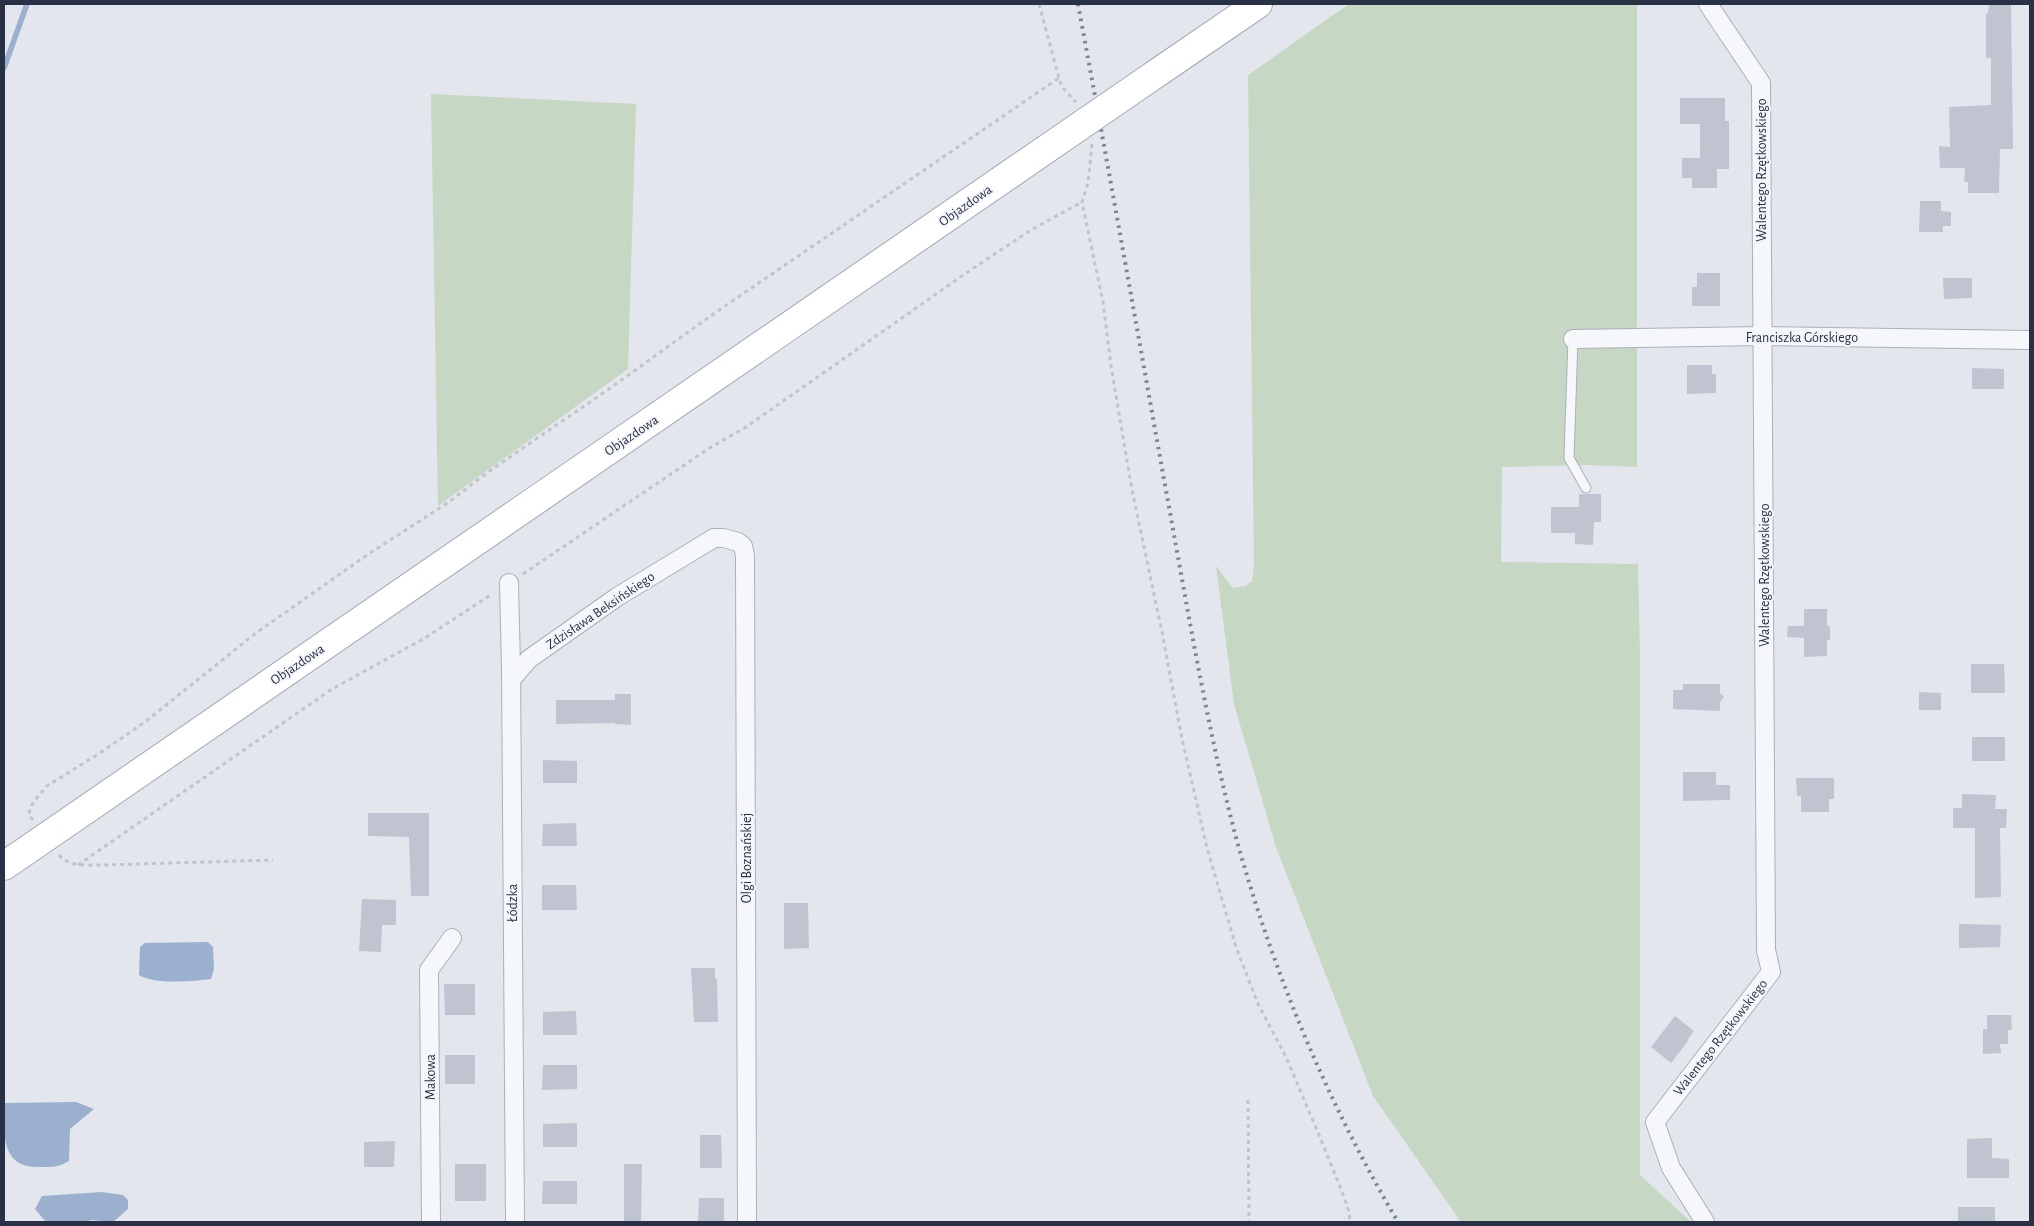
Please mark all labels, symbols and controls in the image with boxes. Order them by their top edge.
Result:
street label: Walentego Rzętkowskiego [1755,98,1769,242]
street label: Objazdowa [936,182,995,229]
street label: Franciszka Górskiego [1746,331,1858,345]
street label: Objazdowa [602,413,661,459]
street label: Walentego Rzętkowskiego [1758,503,1772,647]
street label: Zdzisława Beksińskiego [544,569,657,652]
street label: Objazdowa [268,642,327,688]
street label: Olgi Boznańskiej [740,813,754,903]
street label: Łódzka [506,883,520,922]
street label: Walentego Rzętkowskiego [1671,977,1771,1098]
street label: Makowa [424,1054,438,1100]

